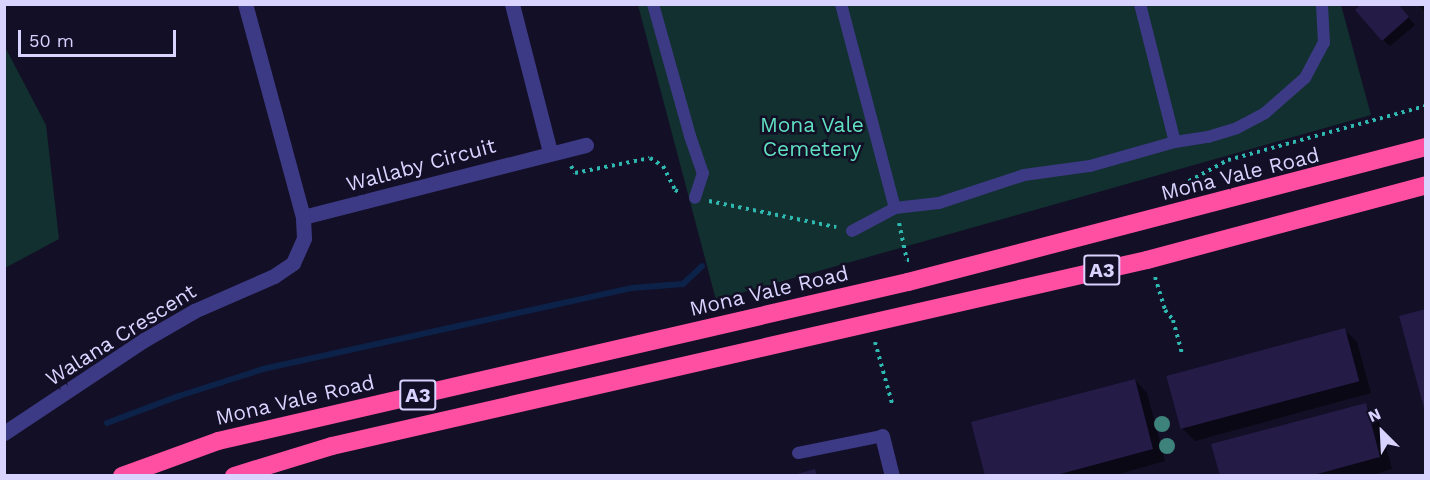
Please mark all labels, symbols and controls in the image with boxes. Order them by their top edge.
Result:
scale bar [21,18,178,56]
text: 50 m [29,30,74,51]
park label: Mona Vale Cemetery [759,112,865,162]
street label: Wallaby Circuit [343,133,499,197]
street label: Mona Vale Road [1158,142,1322,206]
road number: A3 [1082,253,1122,287]
street label: Mona Vale Road [686,260,852,322]
street label: Walana Crescent [41,278,201,392]
street label: Mona Vale Road [212,369,378,431]
road number: A3 [398,378,438,412]
north arrow [1352,402,1412,462]
text: N [1365,404,1384,426]

